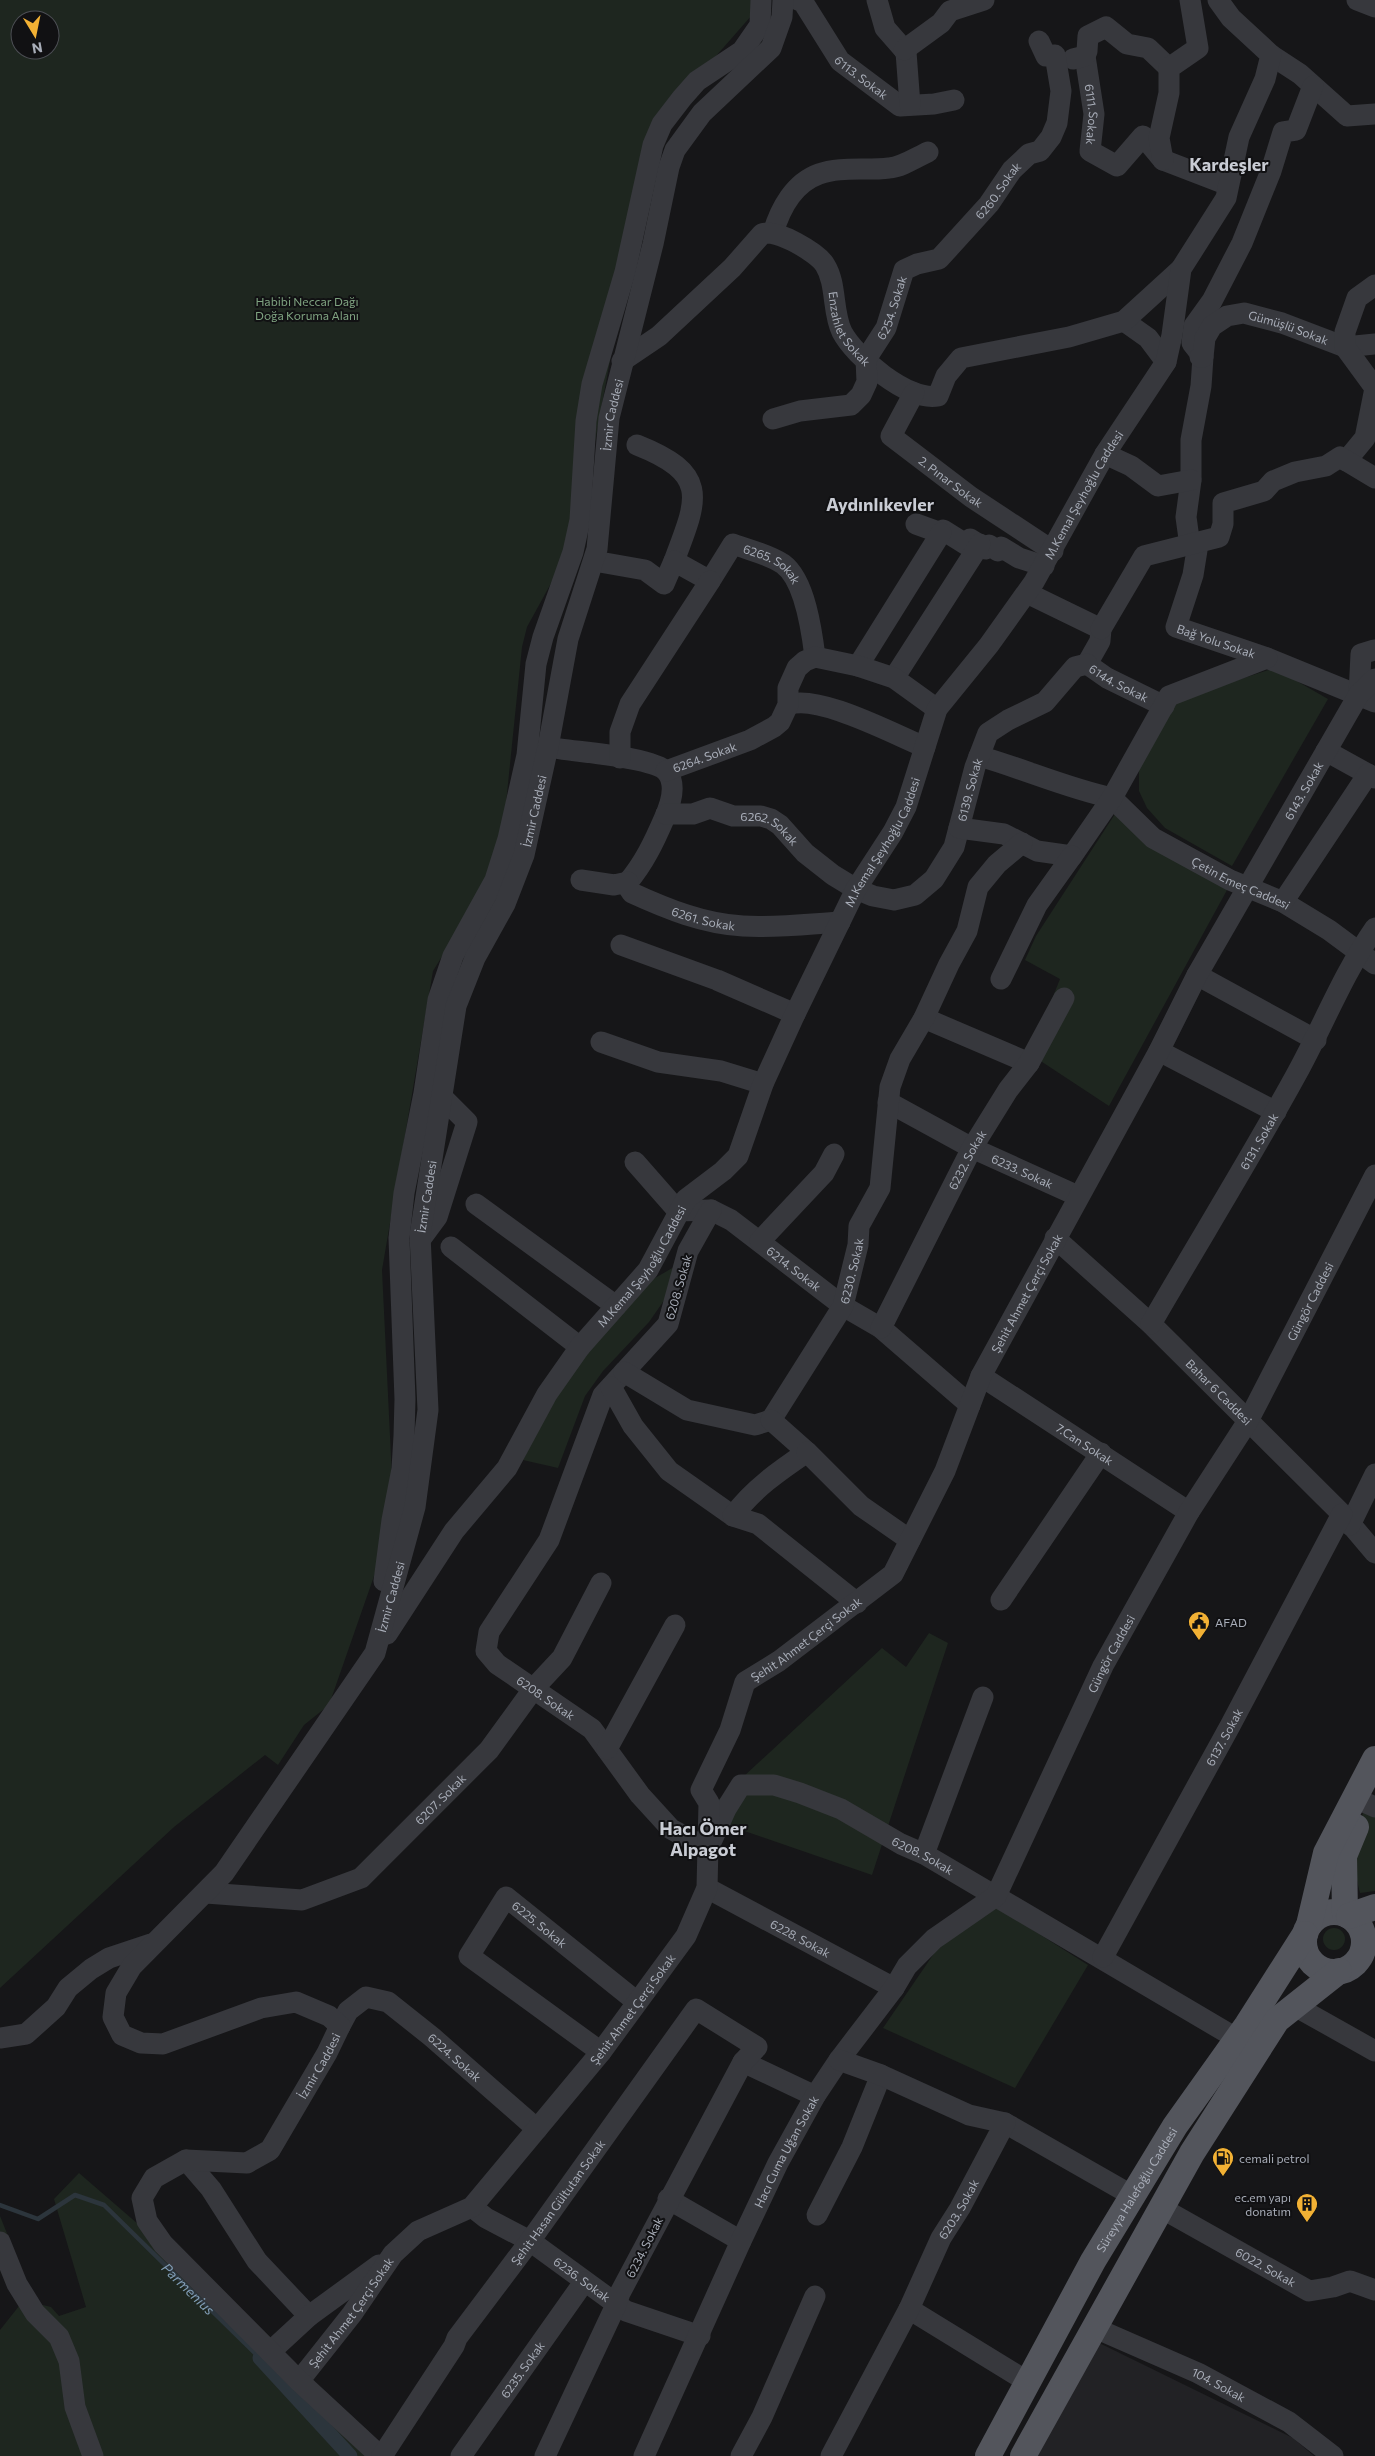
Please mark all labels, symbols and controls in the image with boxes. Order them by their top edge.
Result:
north arrow [10,10,60,60]
text: N [31,39,44,58]
street label: 6113. Sokak [832,53,891,102]
street label: 6111. Sokak [1082,83,1101,146]
district label: Kardeşler [1189,153,1269,175]
street label: 6260. Sokak [972,158,1024,222]
street label: 6254. Sokak [874,273,909,342]
street label: Enzahlet Sokak [826,290,874,369]
park label: Habibi Neccar Dağı Doğa Koruma Alanı [255,294,359,322]
street label: Gümüşlü Sokak [1247,307,1331,347]
street label: İzmir Caddesi [599,377,626,452]
street label: M.Kemal Şeyhoğlu Caddesi [1041,428,1126,561]
street label: 2. Pınar Sokak [916,453,986,510]
district label: Aydınlıkevler [826,493,935,515]
street label: 6265. Sokak [742,541,804,587]
street label: Bağ Yolu Sokak [1175,621,1258,661]
street label: 6144. Sokak [1087,661,1151,705]
street label: 6264. Sokak [671,738,739,775]
street label: 6139. Sokak [954,755,985,823]
street label: 6143. Sokak [1281,759,1326,822]
street label: İzmir Caddesi [519,774,549,848]
street label: M.Kemal Şeyhoğlu Caddesi [841,775,922,909]
street label: 6262. Sokak [740,809,802,848]
street label: Çetin Emeç Caddesi [1189,853,1293,912]
street label: 6261. Sokak [670,903,736,932]
street label: 6131. Sokak [1237,1110,1281,1172]
street label: 6232. Sokak [945,1127,989,1192]
street label: 6233. Sokak [989,1151,1056,1191]
street label: İzmir Caddesi [413,1159,439,1234]
street label: M.Kemal Şeyhoğlu Caddesi [594,1203,688,1330]
street label: Şehit Ahmet Çerçi Sokak [988,1231,1065,1355]
street label: 6230. Sokak [837,1237,865,1305]
street label: 6214. Sokak [764,1243,824,1294]
street label: 6208. Sokak [662,1252,694,1321]
street label: Güngör Caddesi [1284,1260,1336,1343]
street label: Bahar 6 Caddesi [1183,1356,1255,1428]
street label: 7.Can Sokak [1054,1420,1116,1468]
street label: İzmir Caddesi [374,1559,407,1634]
street label: Şehit Ahmet Çerçi Sokak [748,1593,864,1684]
public building icon: AFAD [1187,1610,1211,1641]
street label: Güngör Caddesi [1085,1612,1137,1695]
place label: AFAD [1215,1615,1247,1629]
street label: 6208. Sokak [514,1673,578,1723]
street label: 6137. Sokak [1203,1705,1245,1768]
street label: 6207. Sokak [412,1770,469,1827]
district label: Hacı Ömer Alpagot [659,1817,747,1860]
street label: 6208. Sokak [890,1833,957,1877]
street label: 6225. Sokak [510,1898,570,1950]
street label: 6228. Sokak [768,1916,833,1960]
street label: Şehit Ahmet Çerçi Sokak [587,1951,678,2067]
street label: İzmir Caddesi [295,2030,343,2101]
street label: 6224. Sokak [425,2030,485,2084]
street label: Hacı Cuma Uğan Sokak [751,2092,821,2210]
street label: Süreyya Halefoğlu Caddesi [1093,2125,1180,2255]
street label: Şehit Hasan Gültutan Sokak [508,2136,608,2267]
fuel station icon: cemali petrol [1211,2146,1235,2177]
place label: cemali petrol [1239,2151,1310,2165]
street label: 6203. Sokak [935,2176,981,2242]
place label: ec.em yapı donatım [1235,2190,1291,2218]
building icon: ec.em yapı donatım [1295,2192,1319,2223]
street label: 6234. Sokak [623,2214,666,2280]
street label: 6022. Sokak [1233,2244,1299,2290]
street label: Şehit Ahmet Çerçi Sokak [305,2254,396,2370]
street label: 6236. Sokak [551,2254,614,2305]
water label: Parmenius [159,2259,219,2318]
street label: 6235. Sokak [497,2338,547,2400]
street label: 104. Sokak [1190,2364,1248,2405]

